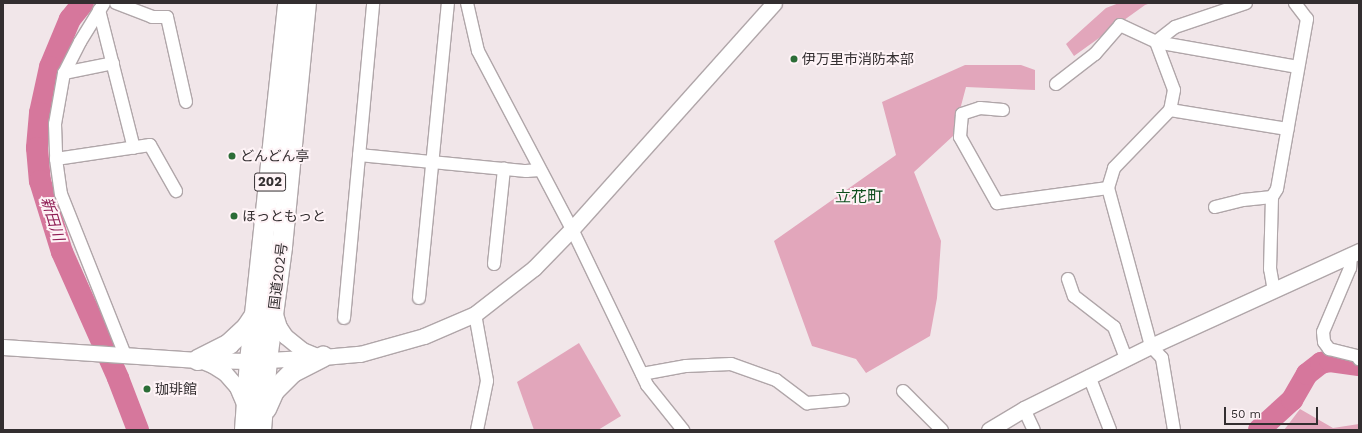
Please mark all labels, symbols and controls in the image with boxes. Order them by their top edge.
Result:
place label: 伊万里市消防本部 [802,51,914,67]
marker: 伊万里市消防本部 [789,54,799,64]
place label: どんどん亭 [240,148,310,164]
marker: どんどん亭 [227,151,237,161]
road number: 202 [254,171,286,193]
district label: 立花町 [835,187,883,207]
water label: 新田川 [37,195,67,243]
place label: ほっともっと [242,208,326,224]
marker: ほっともっと [229,211,239,221]
street label: 国道202号 [266,242,290,310]
place label: 珈琲館 [155,381,197,397]
marker: 珈琲館 [142,384,152,394]
scale bar [1226,399,1320,425]
text: 50 m [1231,407,1261,421]

